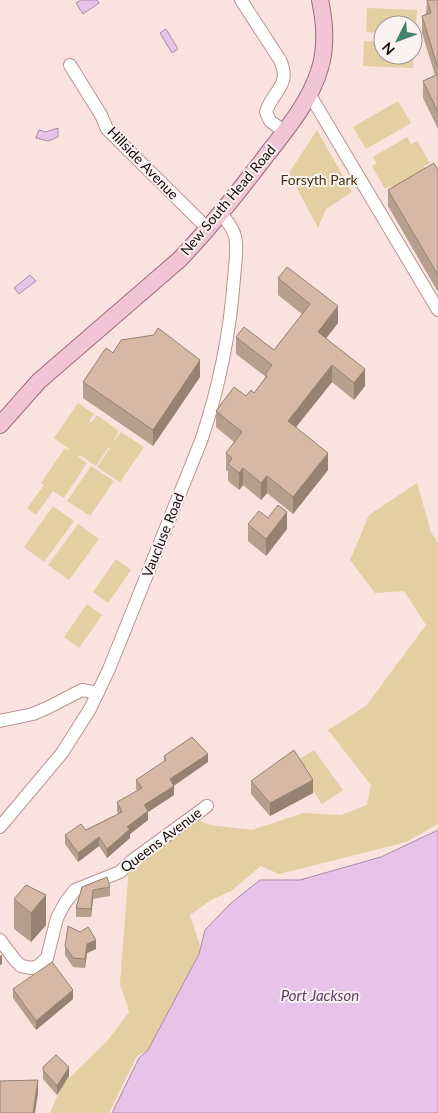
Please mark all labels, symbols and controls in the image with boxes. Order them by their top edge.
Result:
north arrow [373,15,423,65]
text: N [378,39,398,59]
street label: Hillside Avenue [104,123,182,203]
street label: New South Head Road [176,141,279,258]
park label: Forsyth Park [280,171,358,188]
street label: Vaucluse Road [138,490,187,579]
street label: Queens Avenue [117,804,205,876]
water label: Port Jackson [281,986,359,1004]

